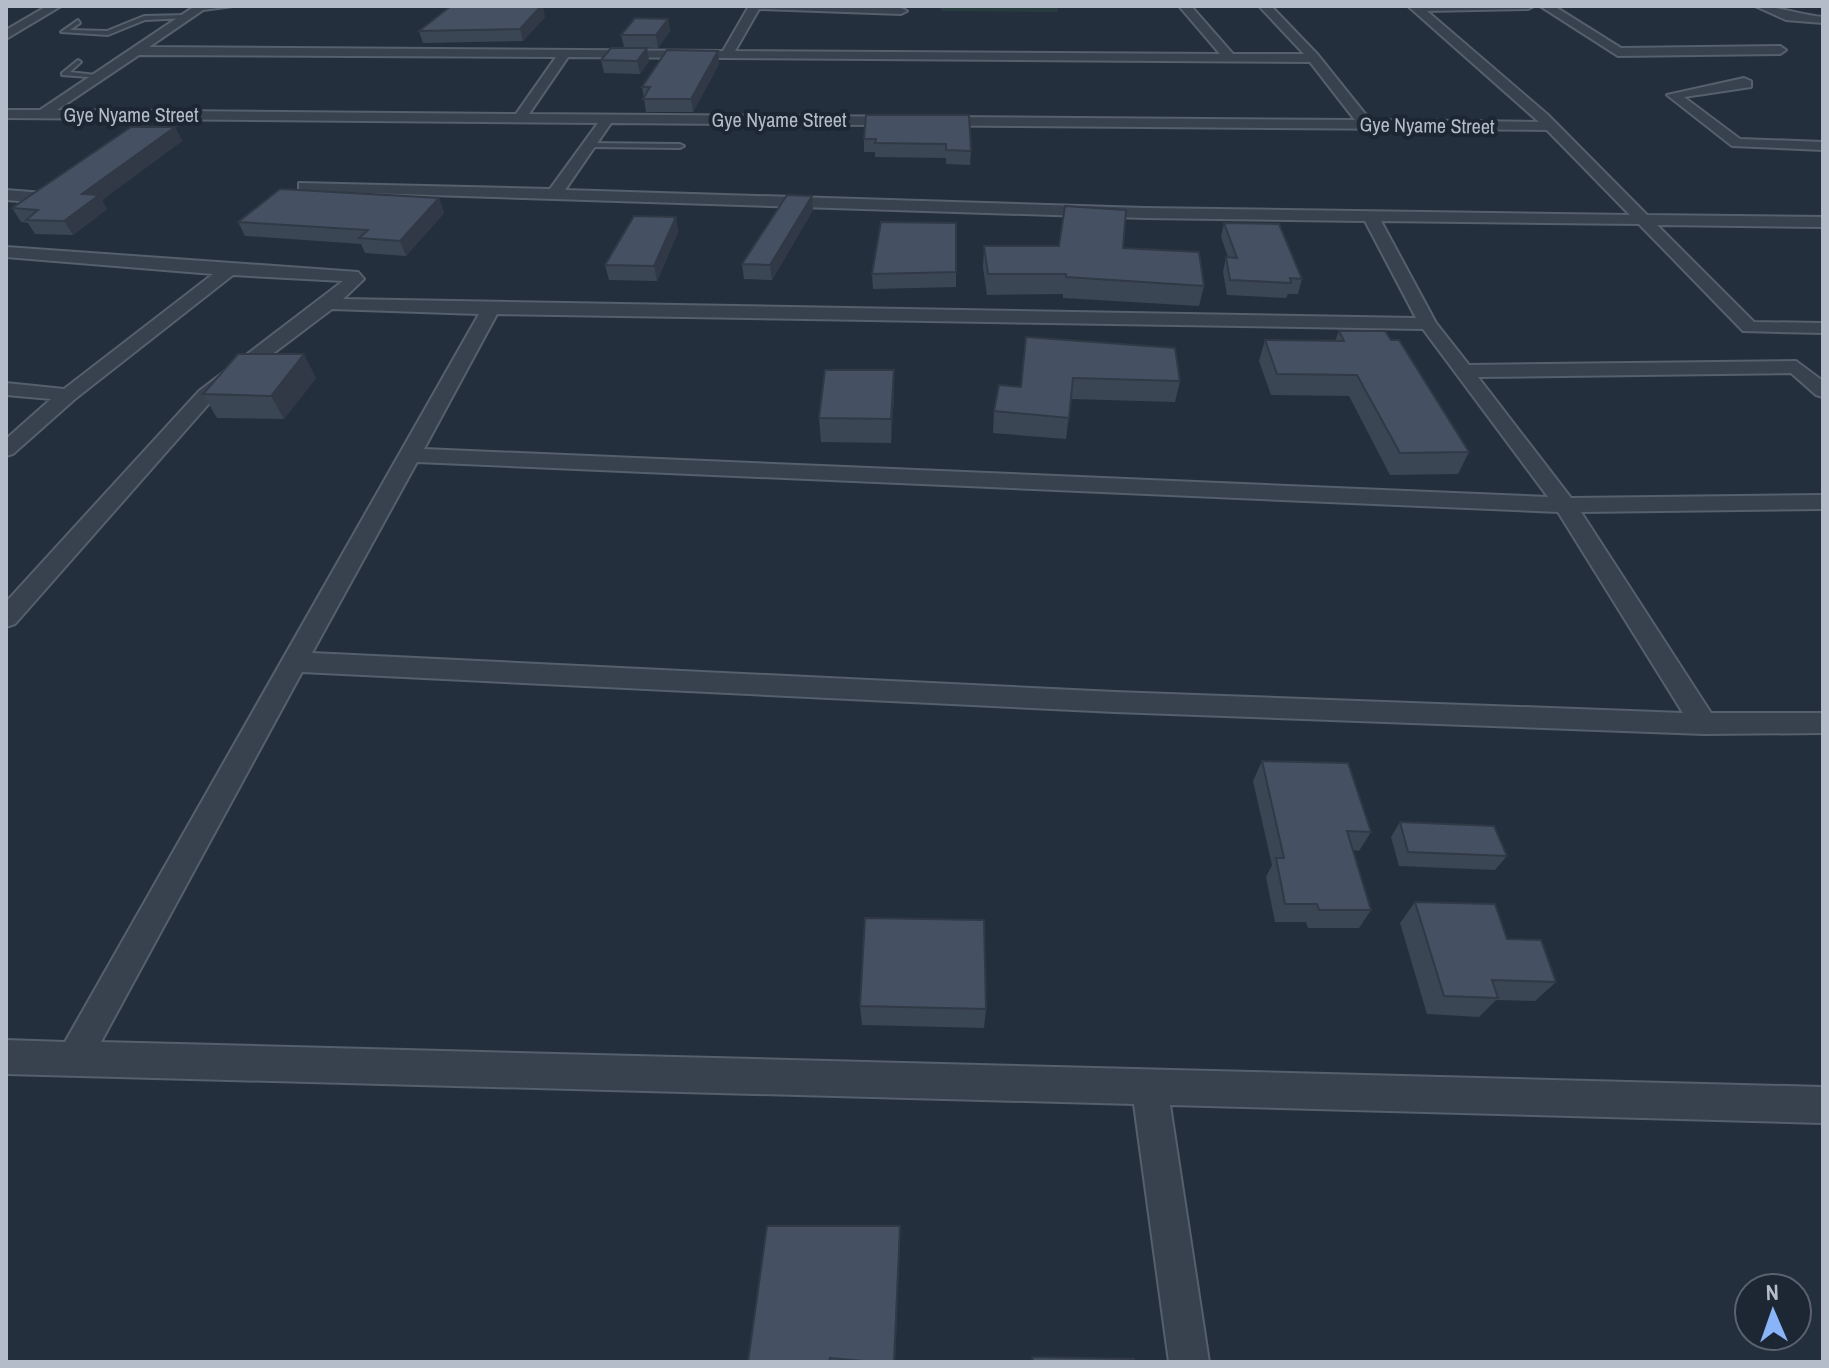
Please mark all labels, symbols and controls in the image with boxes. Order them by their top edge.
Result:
street label: Gye Nyame Street [64,101,199,128]
street label: Gye Nyame Street [712,106,847,133]
street label: Gye Nyame Street [1359,110,1495,140]
north arrow [1733,1272,1813,1352]
text: N [1765,1277,1779,1307]

